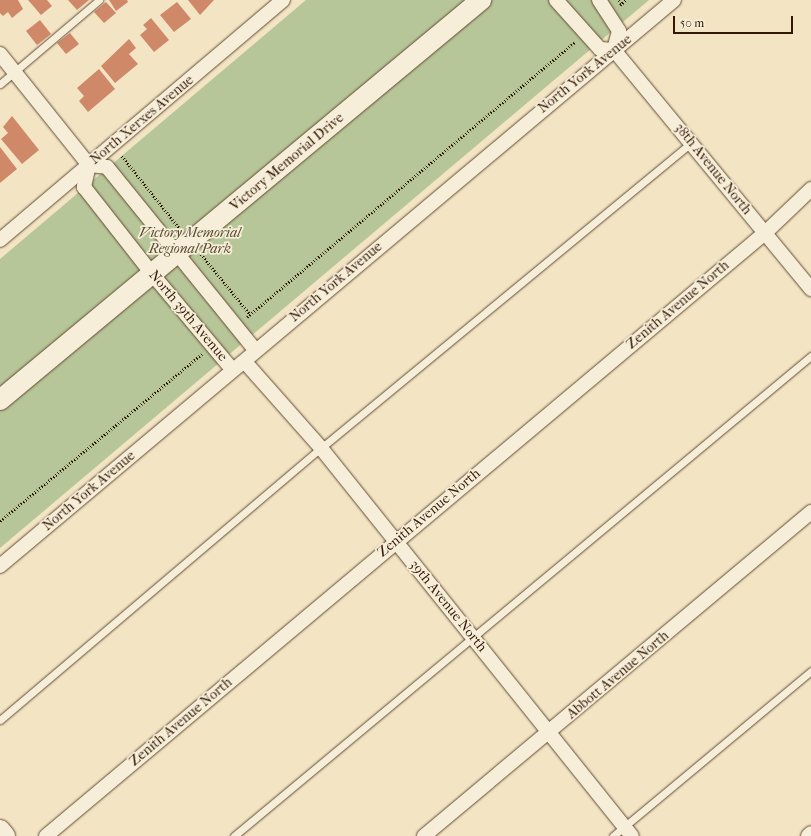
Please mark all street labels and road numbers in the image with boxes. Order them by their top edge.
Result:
street label: North York Avenue [535,31,635,117]
street label: North Xerxes Avenue [87,72,197,168]
street label: Victory Memorial Drive [227,109,347,215]
street label: 38th Avenue North [671,120,755,218]
street label: North York Avenue [286,238,386,326]
street label: Zenith Avenue North [623,257,733,353]
street label: North 39th Avenue [145,267,231,365]
street label: North York Avenue [39,447,139,535]
street label: Zenith Avenue North [374,465,484,561]
street label: 39th Avenue North [406,557,490,655]
street label: Abbott Avenue North [564,627,672,723]
street label: Zenith Avenue North [126,674,236,770]

